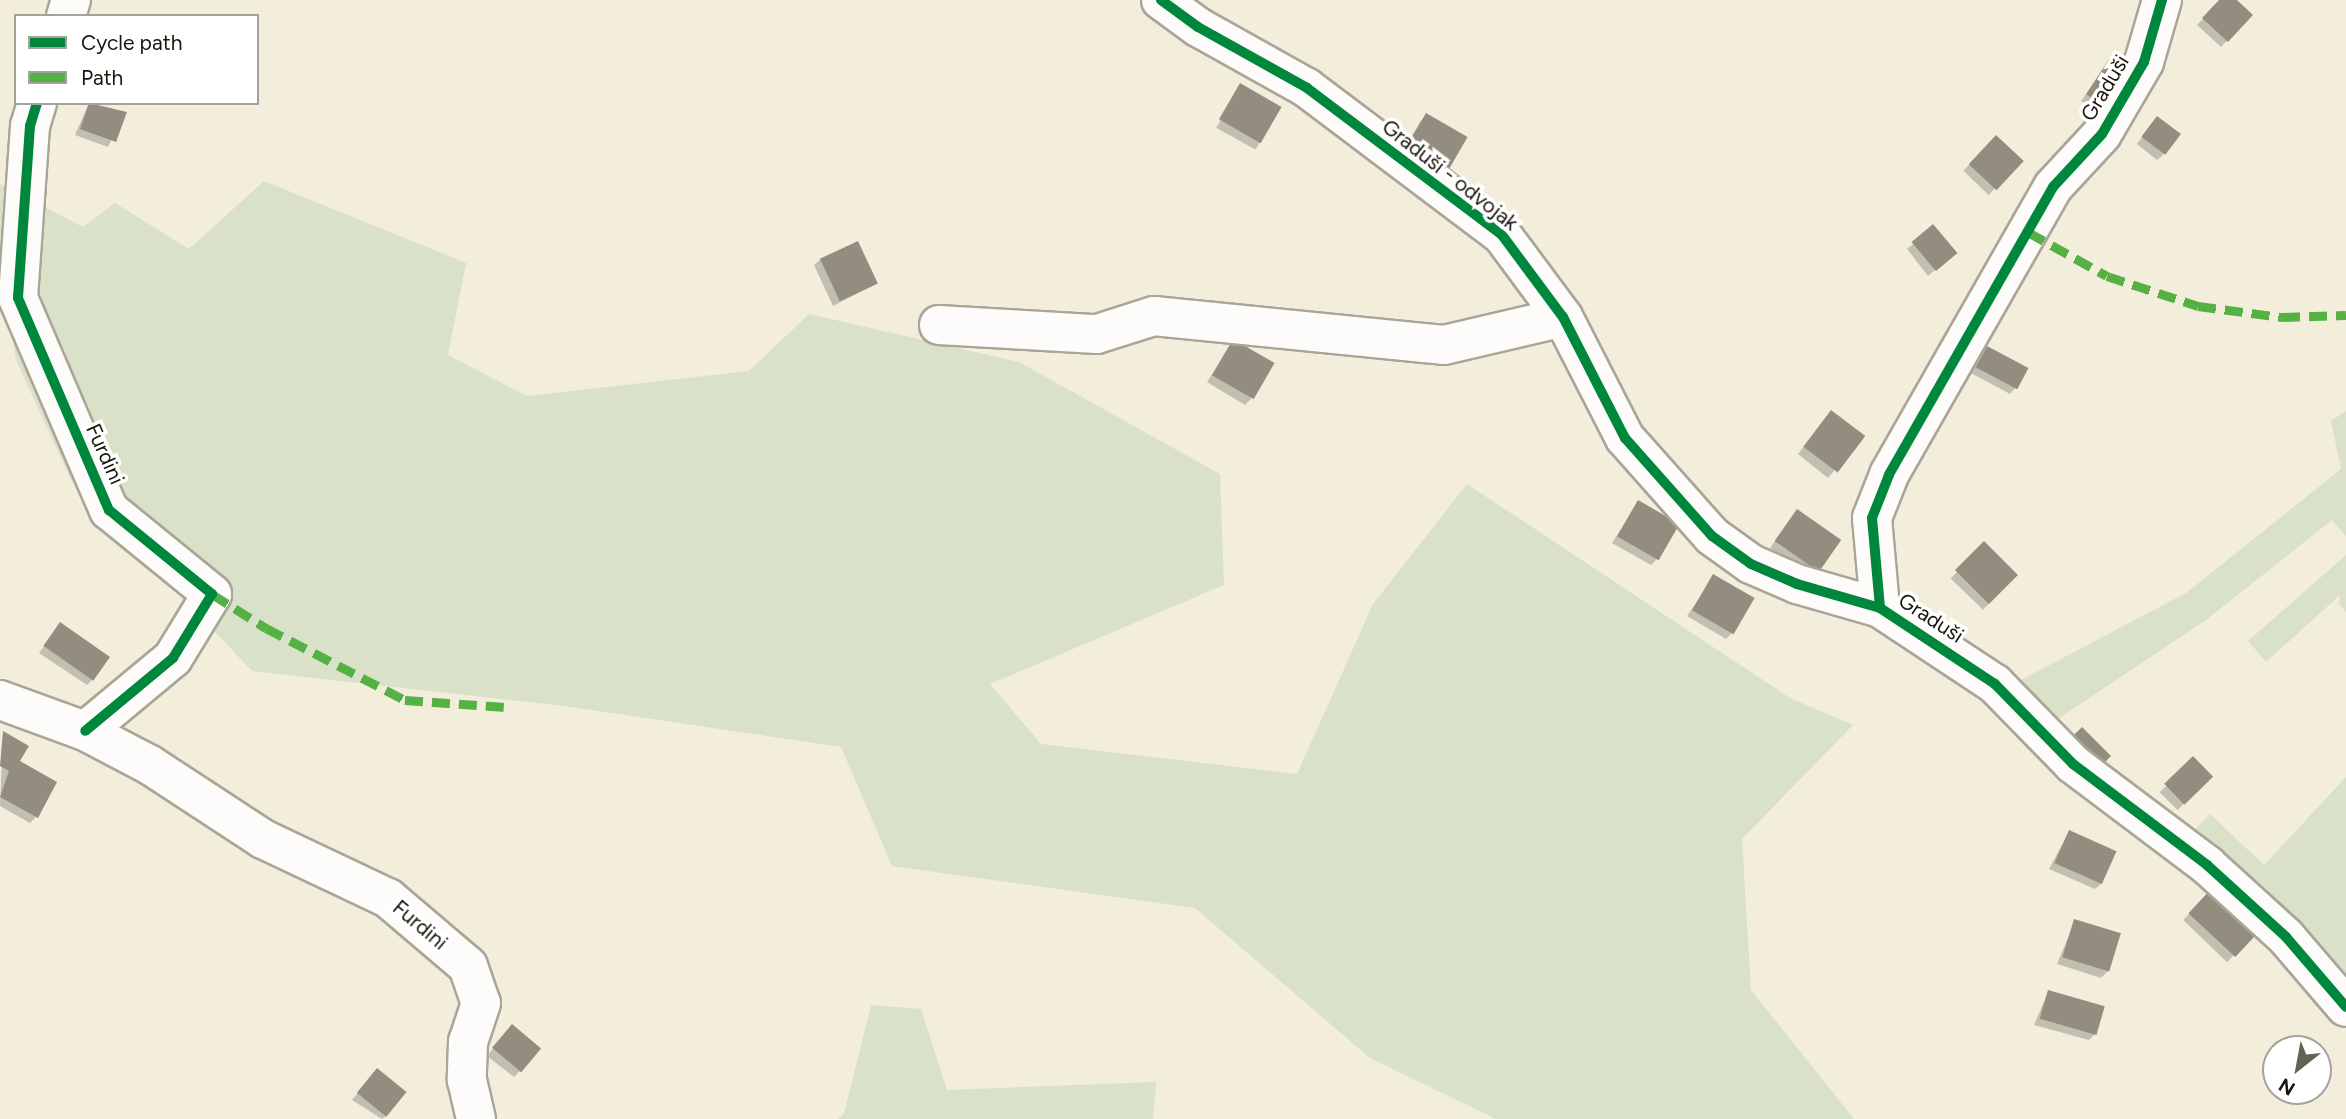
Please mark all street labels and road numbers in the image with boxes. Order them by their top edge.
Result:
street label: Graduši [2076,50,2134,126]
street label: Graduši - odvojak [1377,114,1523,236]
street label: Furdini [81,420,129,488]
street label: Graduši [1894,588,1968,648]
street label: Furdini [387,895,453,955]

